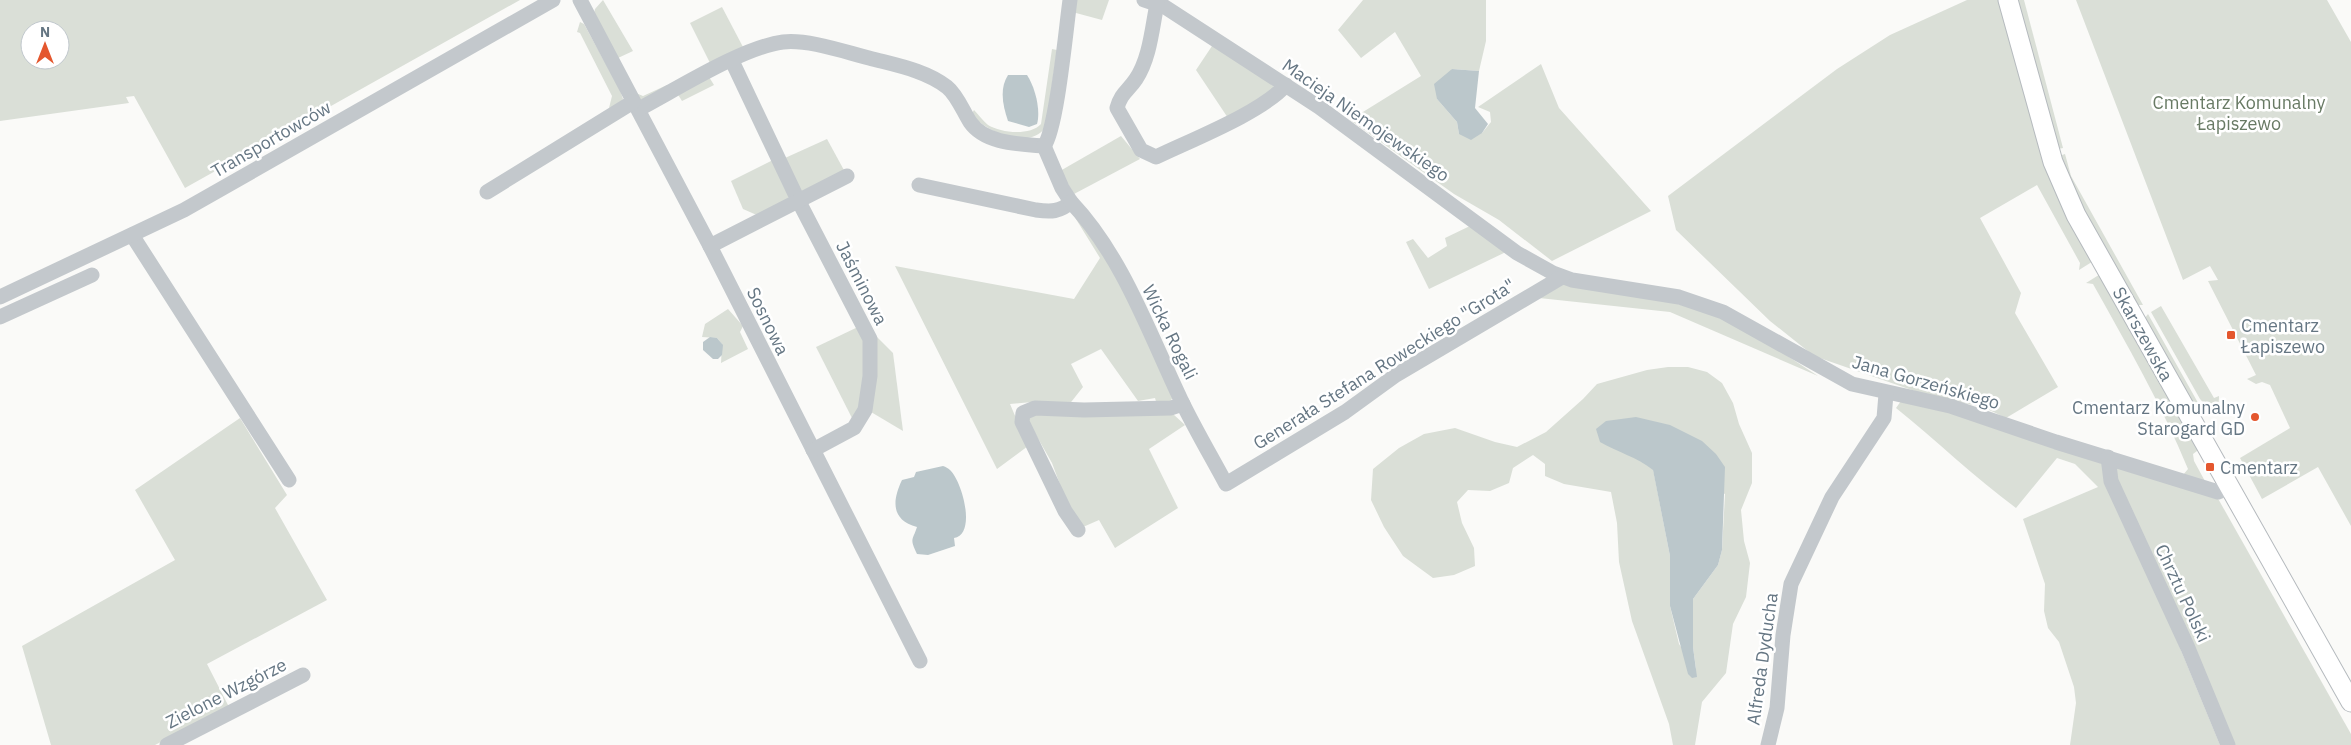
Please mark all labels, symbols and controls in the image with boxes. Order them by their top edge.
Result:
north arrow [20,20,70,70]
text: N [40,23,50,41]
street label: Macieja Niemojewskiego [1278,53,1454,187]
park label: Cmentarz Komunalny Łapiszewo [2153,91,2325,135]
street label: Transportowców [207,95,335,183]
street label: Jaśminowa [831,237,893,329]
street label: Generała Stefana Roweckiego "Grota" [1249,273,1519,455]
street label: Wicka Rogali [1137,281,1203,383]
street label: Sosnowa [742,283,794,359]
street label: Skarszewska [2108,283,2178,385]
place label: Cmentarz Łapiszewo [2240,314,2325,358]
marker: Cmentarz Łapiszewo [2225,329,2237,341]
street label: Jana Gorzeńskiego [1850,350,2002,414]
place label: Cmentarz Komunalny Starogard GD [2072,396,2245,440]
marker: Cmentarz Komunalny Starogard GD [2249,411,2261,423]
place label: Cmentarz [2220,456,2298,479]
marker: Cmentarz [2204,461,2216,473]
street label: Chrztu Polski [2150,540,2216,646]
street label: Alfreda Dyducha [1741,591,1783,727]
street label: Zielone Wzgórze [162,653,290,733]

